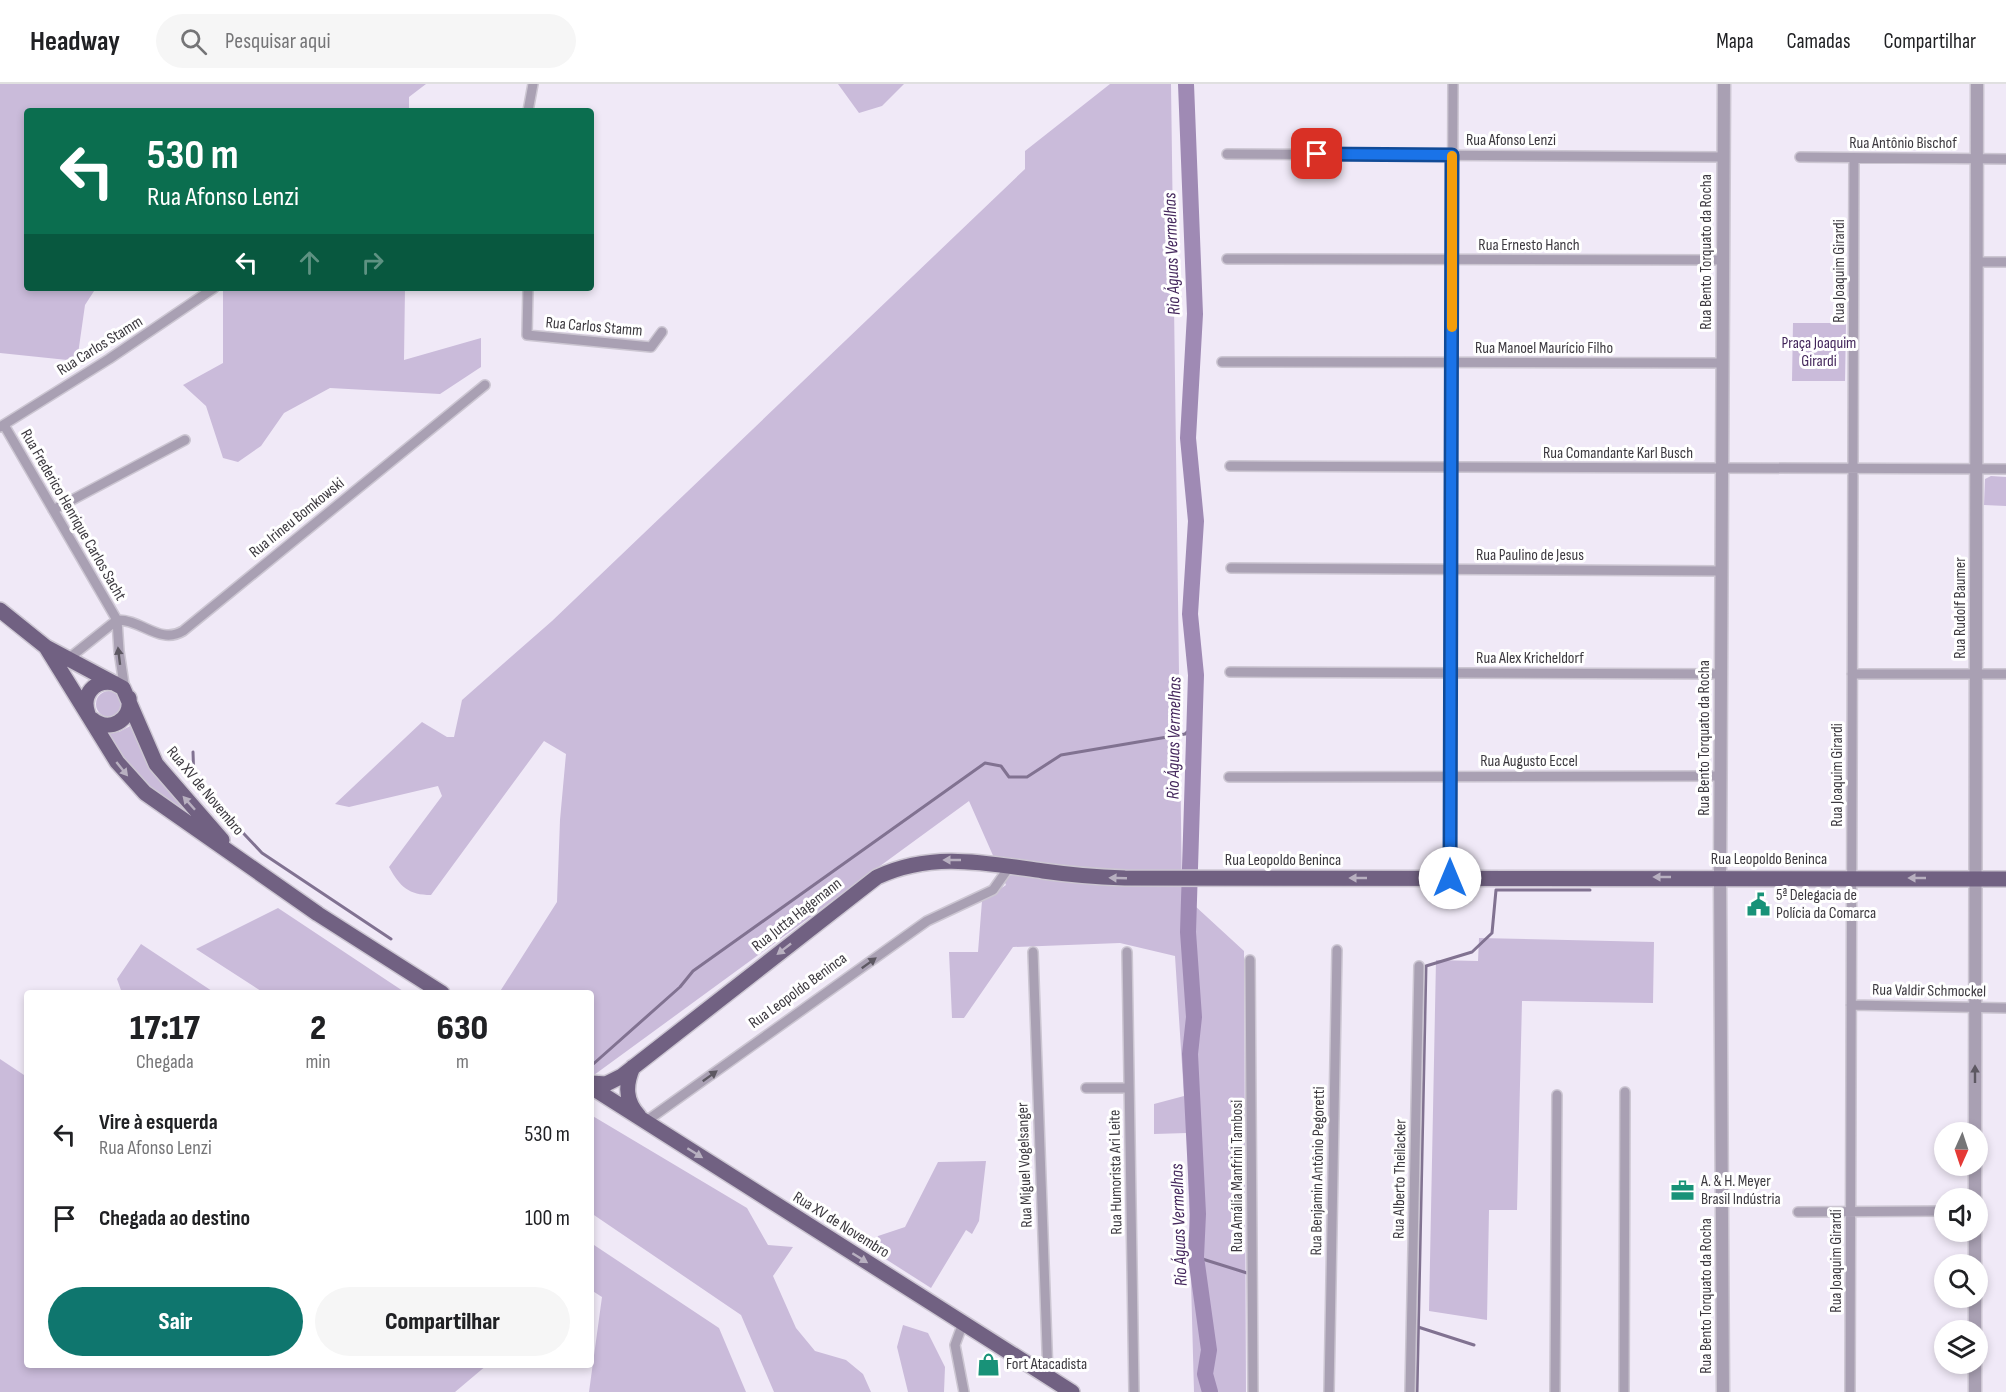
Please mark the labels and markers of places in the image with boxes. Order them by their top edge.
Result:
pin [1291,128,1342,179]
place label: 5ª Delegacia de Polícia da Comarca [1776,886,1876,923]
public building icon: 5ª Delegacia de Polícia da Comarca [1745,891,1771,917]
place label: A. & H. Meyer Brasil Indústria [1700,1172,1781,1209]
office icon: A. & H. Meyer Brasil Indústria [1670,1177,1696,1203]
shop icon: Fort Atacadista [975,1351,1001,1377]
place label: Fort Atacadista [1006,1355,1087,1374]

